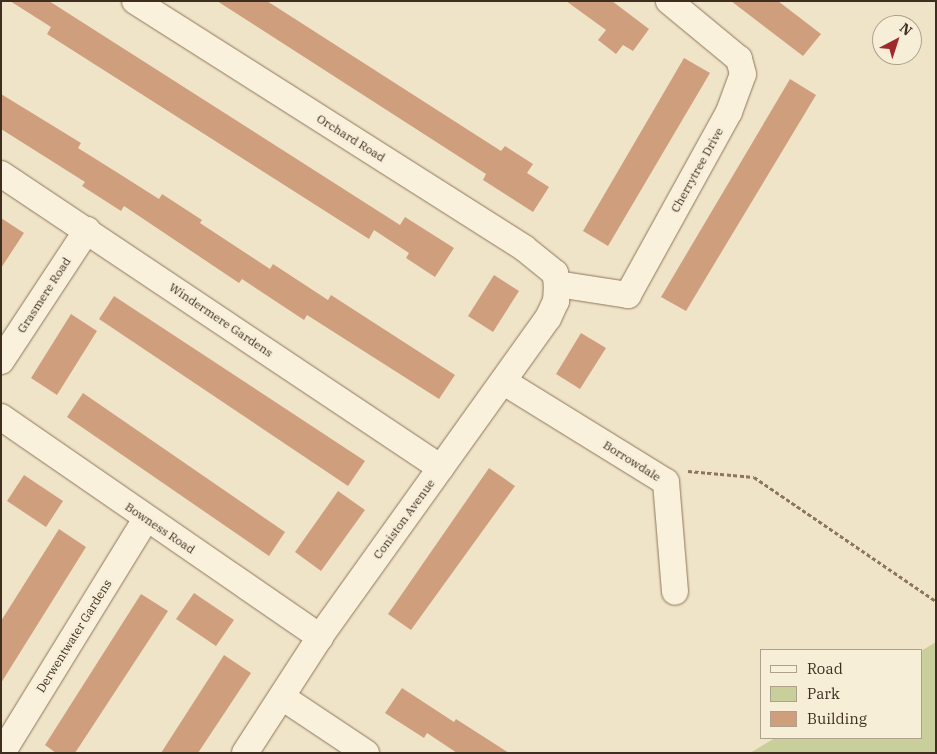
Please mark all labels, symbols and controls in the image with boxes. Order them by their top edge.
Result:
north arrow [872,15,922,65]
text: N [896,19,916,40]
street label: Orchard Road [314,111,388,165]
street label: Cherrytree Drive [668,125,726,215]
street label: Grasmere Road [14,254,74,336]
street label: Windermere Gardens [166,280,276,360]
street label: Borrowdale [601,438,663,484]
street label: Coniston Avenue [370,476,438,562]
street label: Bowness Road [122,499,198,557]
street label: Derwentwater Gardens [33,577,115,695]
legend [760,649,922,739]
text: Road [807,659,843,678]
text: Park [807,684,840,703]
text: Building [807,709,867,728]

